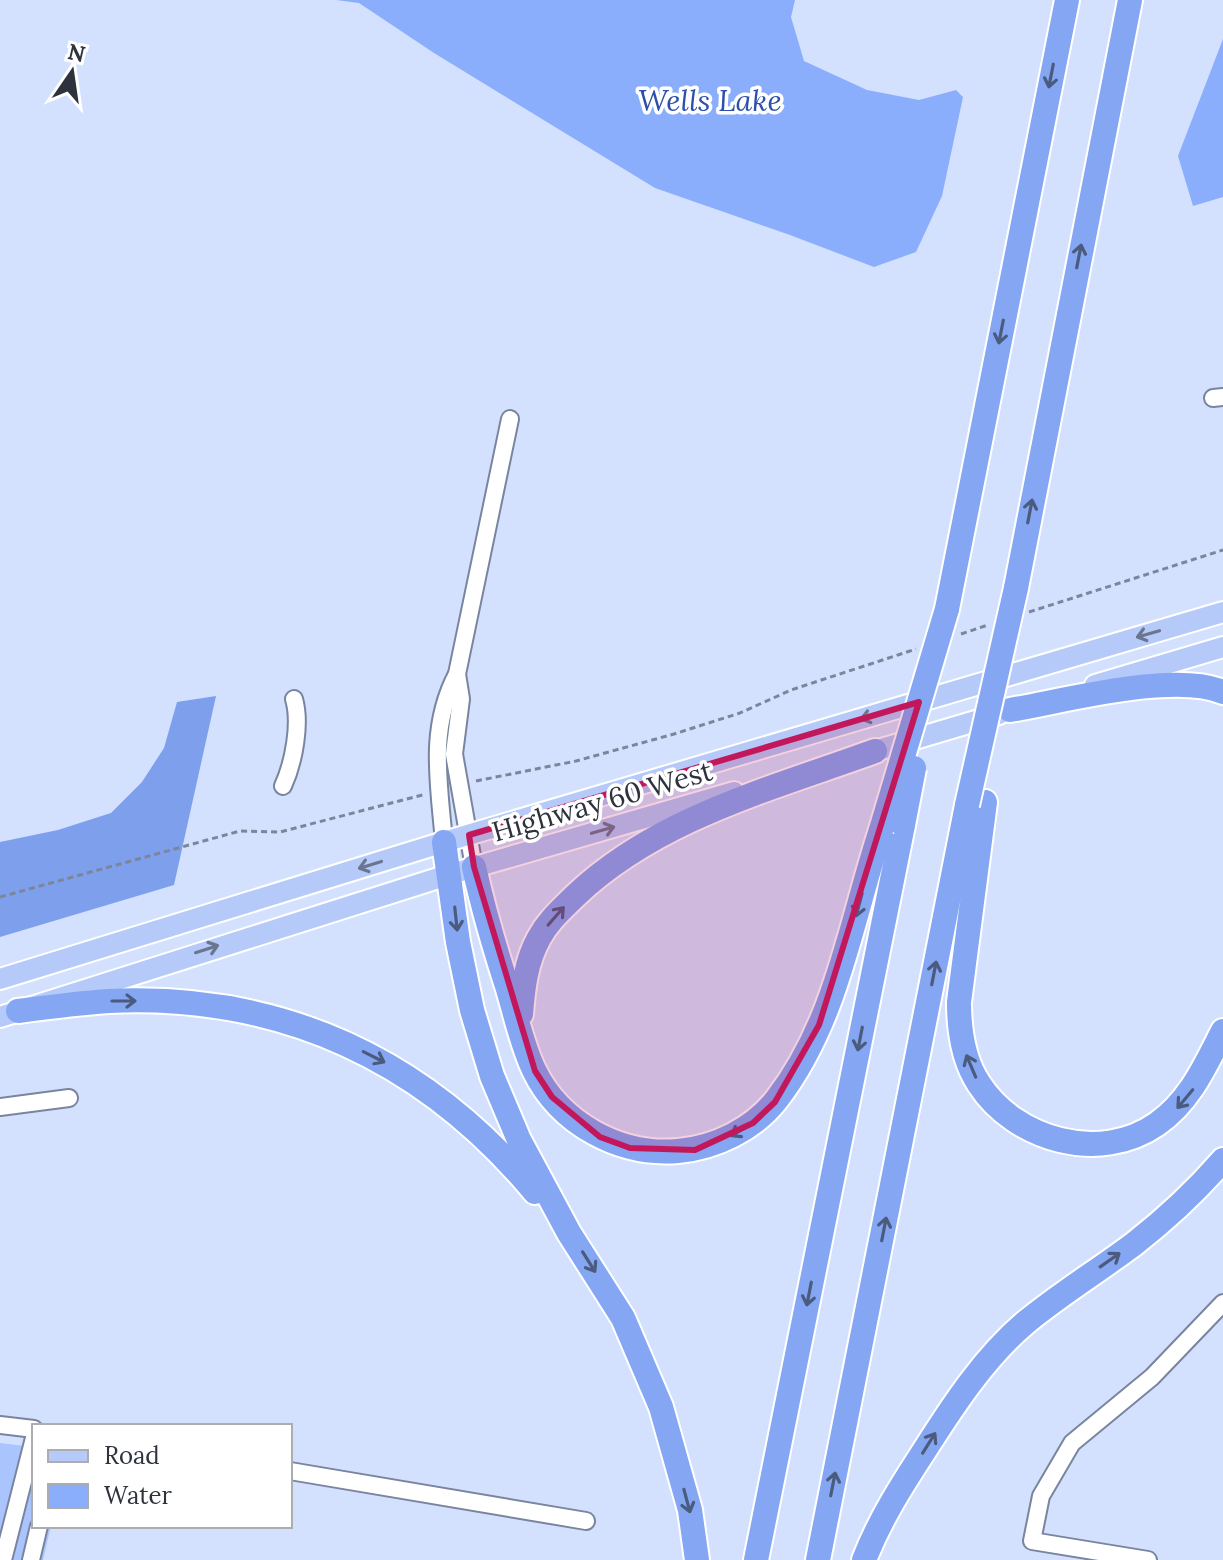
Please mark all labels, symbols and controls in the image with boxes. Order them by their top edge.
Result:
north arrow [32,32,112,112]
text: N [65,37,88,68]
one-way arrow [1043,63,1058,89]
water label: Wells Lake [638,81,782,119]
one-way arrow [1072,244,1087,269]
one-way arrow [993,318,1008,344]
one-way arrow [1024,499,1039,524]
one-way arrow [1136,627,1162,642]
one-way arrow [860,710,885,724]
street label: Highway 60 West [488,752,716,850]
one-way arrow [589,822,615,837]
one-way arrow [358,859,383,873]
one-way arrow [851,891,866,917]
one-way arrow [448,905,463,932]
one-way arrow [547,906,565,926]
one-way arrow [195,941,220,956]
one-way arrow [927,961,942,987]
one-way arrow [110,993,137,1009]
one-way arrow [852,1026,867,1051]
one-way arrow [362,1050,386,1066]
one-way arrow [962,1054,977,1079]
one-way arrow [1176,1088,1194,1108]
one-way arrow [730,1122,753,1138]
one-way arrow [878,1216,893,1242]
one-way arrow [581,1250,597,1273]
one-way arrow [1098,1252,1120,1268]
one-way arrow [801,1281,816,1306]
legend [32,1424,292,1528]
one-way arrow [921,1432,937,1455]
text: Road [104,1440,160,1471]
one-way arrow [827,1471,842,1497]
text: Water [104,1480,172,1511]
one-way arrow [680,1488,695,1514]

